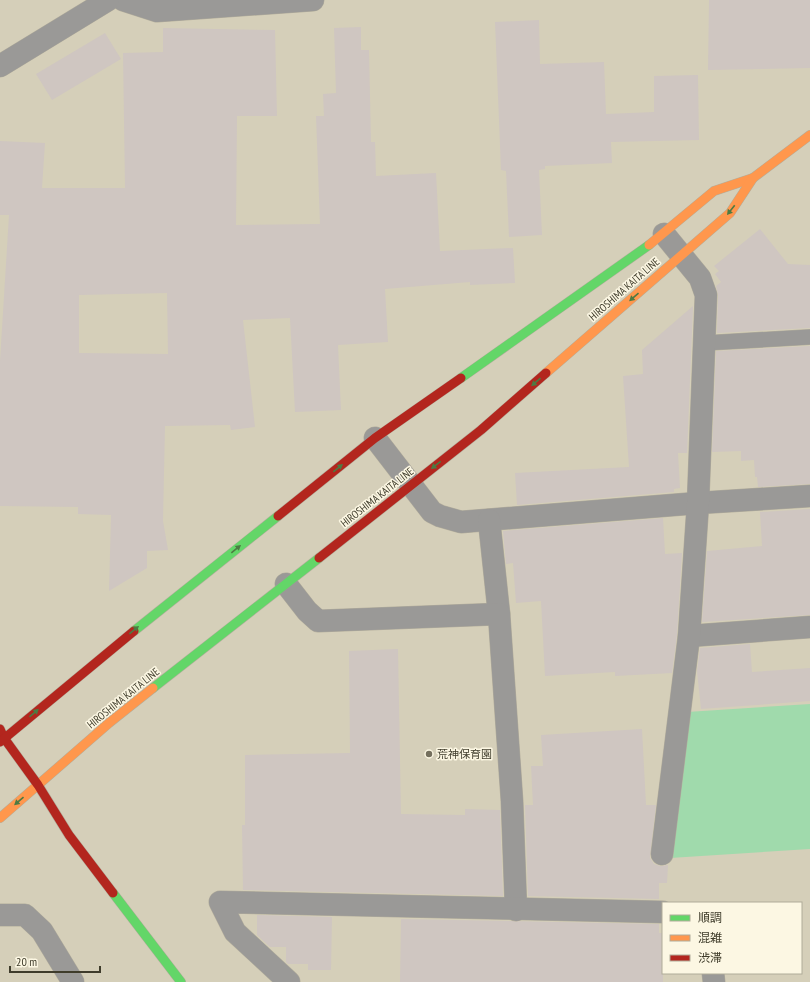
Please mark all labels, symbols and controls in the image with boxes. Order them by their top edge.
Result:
one-way arrow [726,205,735,216]
street label: HIROSHIMA KAITA LINE [586,254,662,323]
one-way arrow [628,292,639,301]
one-way arrow [530,378,541,387]
one-way arrow [430,461,441,470]
one-way arrow [332,464,343,472]
street label: HIROSHIMA KAITA LINE [338,464,417,530]
one-way arrow [231,545,241,553]
one-way arrow [129,626,140,635]
street label: HIROSHIMA KAITA LINE [84,664,162,731]
one-way arrow [29,708,39,717]
place label: 荒神保育園 [437,747,492,761]
marker: 荒神保育園 [424,749,434,759]
one-way arrow [14,797,24,806]
legend [662,902,802,974]
text: 順調 [698,910,722,925]
text: 混雑 [698,930,722,945]
scale bar [10,948,100,974]
text: 渋滞 [698,950,722,965]
text: 20 m [16,954,37,969]

